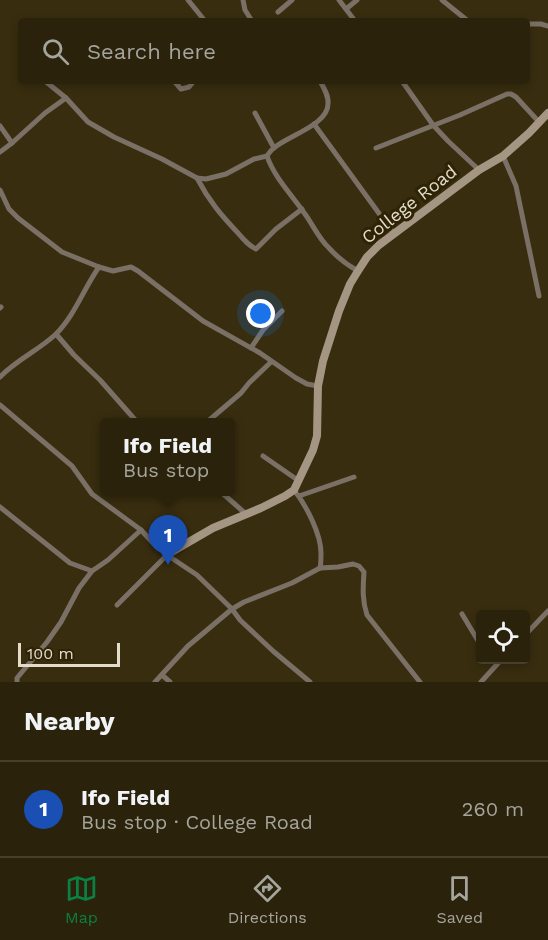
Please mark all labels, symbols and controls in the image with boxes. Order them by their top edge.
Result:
search box [18,18,530,84]
icon: search [39,35,72,68]
text: Search here [87,39,216,64]
street label: College Road [357,160,461,248]
your location [246,299,275,328]
popup [100,418,235,496]
text: Ifo Field [123,433,212,458]
text: Bus stop [123,458,209,482]
pin: 1 [148,516,188,565]
map controls [476,610,530,664]
button: locate [476,610,530,664]
scale bar [18,640,120,668]
text: 100 m [27,644,74,663]
text: Nearby [24,706,115,736]
text: Ifo Field [81,785,170,810]
text: 1 [39,797,48,821]
text: 260 m [462,797,524,821]
text: Bus stop · College Road [81,810,313,834]
tab: Map [65,872,98,927]
tab: Directions [228,872,307,927]
tab: Saved [437,872,483,927]

